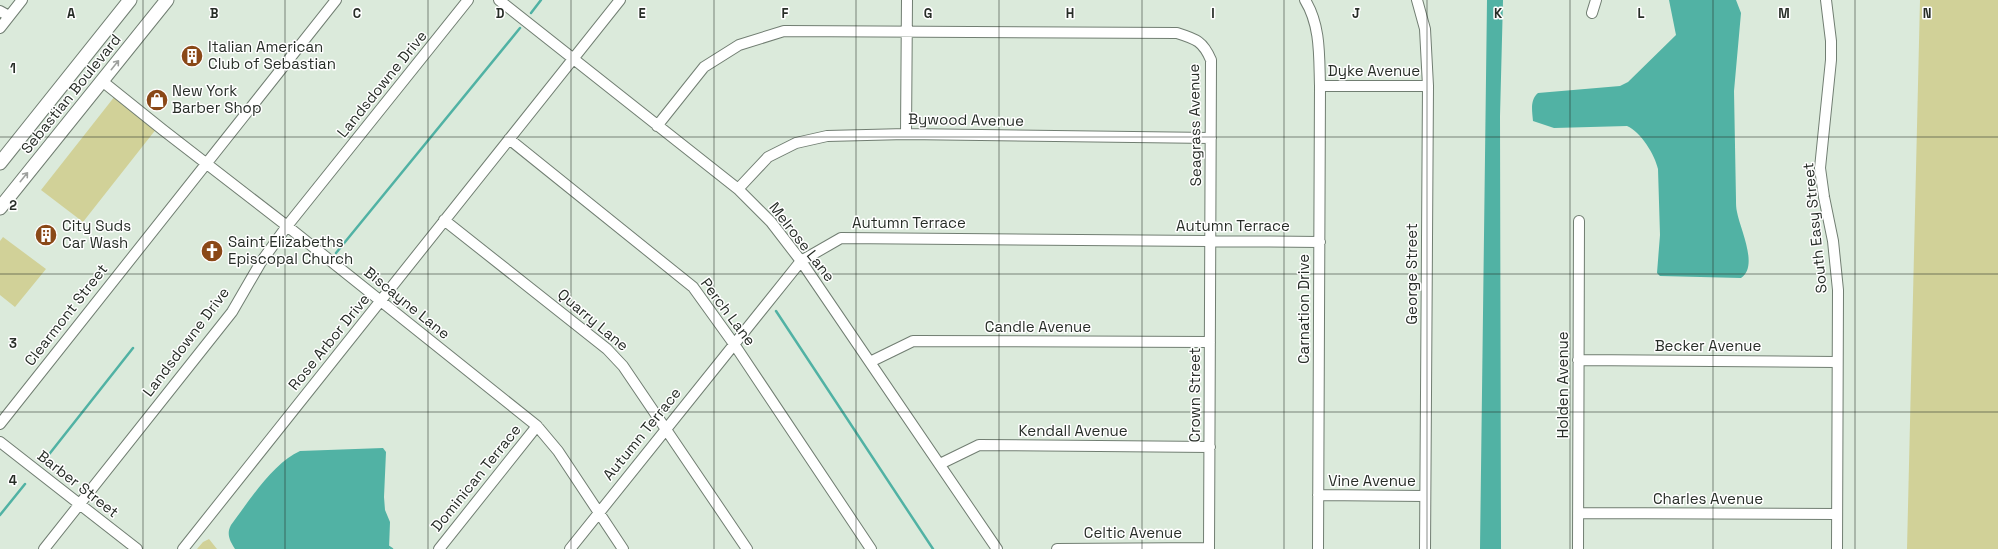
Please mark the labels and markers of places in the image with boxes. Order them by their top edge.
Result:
place label: Italian American Club of Sebastian [208,37,336,73]
building icon: Italian American Club of Sebastian [179,43,205,69]
place label: New York Barber Shop [172,81,262,117]
shop icon: New York Barber Shop [144,87,170,113]
place label: City Suds Car Wash [62,216,131,252]
building icon: City Suds Car Wash [33,222,59,248]
place label: Saint Elizabeths Episcopal Church [228,232,353,268]
church icon: Saint Elizabeths Episcopal Church [199,238,225,264]

